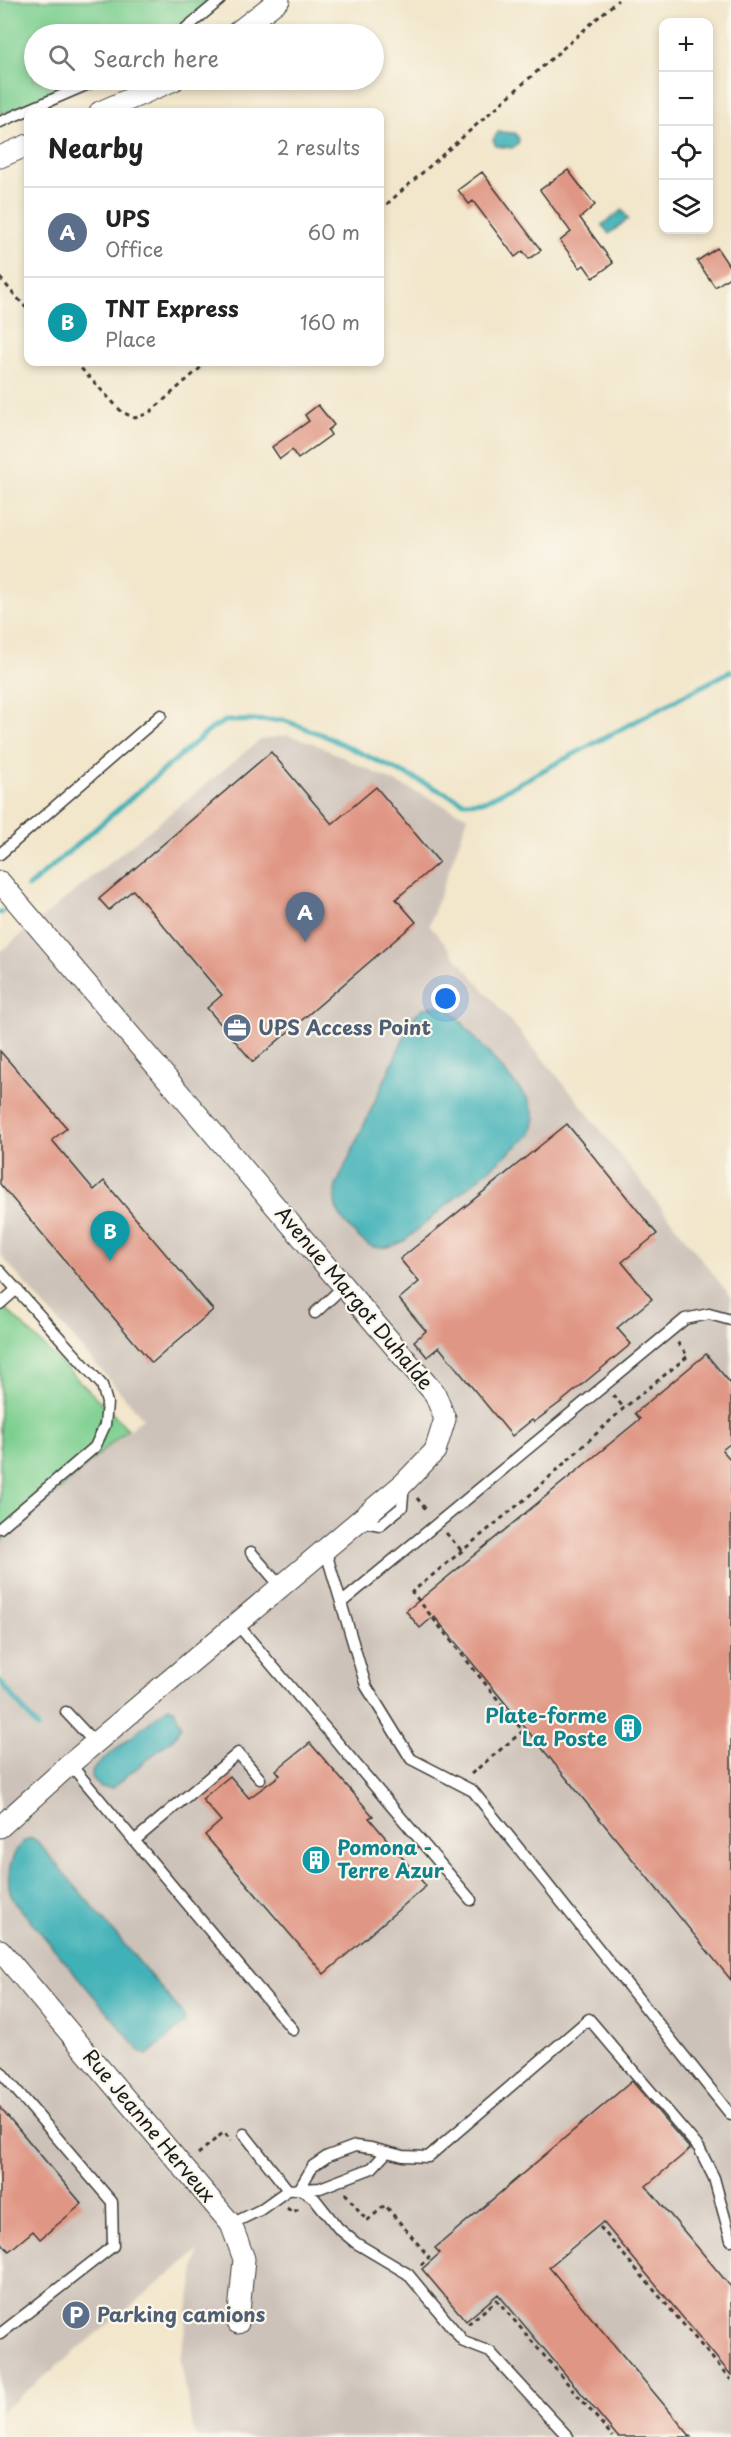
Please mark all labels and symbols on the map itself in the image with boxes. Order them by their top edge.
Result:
pin: A [286,892,324,942]
your location [431,984,460,1013]
office icon: UPS Access Point [221,1012,253,1044]
place label: UPS Access Point [258,1012,431,1042]
street label: Avenue Margot Duhalde [269,1199,441,1396]
pin: B [90,1212,130,1261]
place label: Plate-forme La Poste [485,1700,607,1753]
building icon: Plate-forme La Poste [612,1712,644,1744]
place label: Pomona - Terre Azur [337,1832,445,1885]
building icon: Pomona - Terre Azur [300,1844,332,1876]
street label: Rue Jeanne Herveux [76,2042,223,2209]
parking icon: Parking camions [60,2299,92,2331]
place label: Parking camions [97,2299,266,2329]

